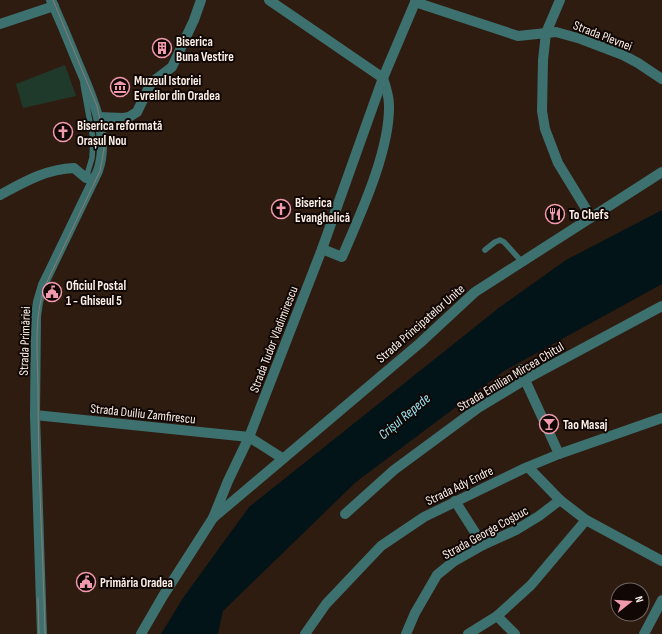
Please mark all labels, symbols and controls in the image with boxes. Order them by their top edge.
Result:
street label: Strada Plevnei [571,17,634,54]
place label: Biserica Buna Vestire [176,34,234,65]
building icon: Biserica Buna Vestire [151,37,173,59]
place label: Muzeul Istoriei Evreilor din Oradea [134,73,220,104]
museum icon: Muzeul Istoriei Evreilor din Oradea [109,76,131,98]
place label: Biserica reformată Orașul Nou [77,118,162,149]
church icon: Biserica reformată Orașul Nou [52,121,74,143]
place label: Biserica Evanghelică [295,195,350,226]
church icon: Biserica Evanghelică [270,198,292,220]
restaurant icon: To Chefs [544,203,566,225]
place label: To Chefs [569,207,609,223]
place label: Oficiul Postal 1 - Ghiseul 5 [66,278,126,309]
public building icon: Oficiul Postal 1 - Ghiseul 5 [41,281,63,303]
street label: Strada Principatelor Unite [373,281,468,367]
street label: Strada Tudor Vladimirescu [246,284,302,395]
street label: Strada Primăriei [16,306,34,376]
street label: Strada Emilian Mircea Chitul [454,339,567,415]
water label: Crișul Repede [375,389,434,443]
street label: Strada Duiliu Zamfirescu [89,401,196,427]
bar icon: Tao Masaj [538,413,560,435]
place label: Tao Masaj [563,417,608,433]
street label: Strada Ady Endre [423,463,496,509]
street label: Strada George Coșbuc [440,503,531,563]
public building icon: Primăria Oradea [75,571,97,593]
place label: Primăria Oradea [100,575,173,591]
north arrow [610,582,650,622]
text: N [632,595,646,604]

